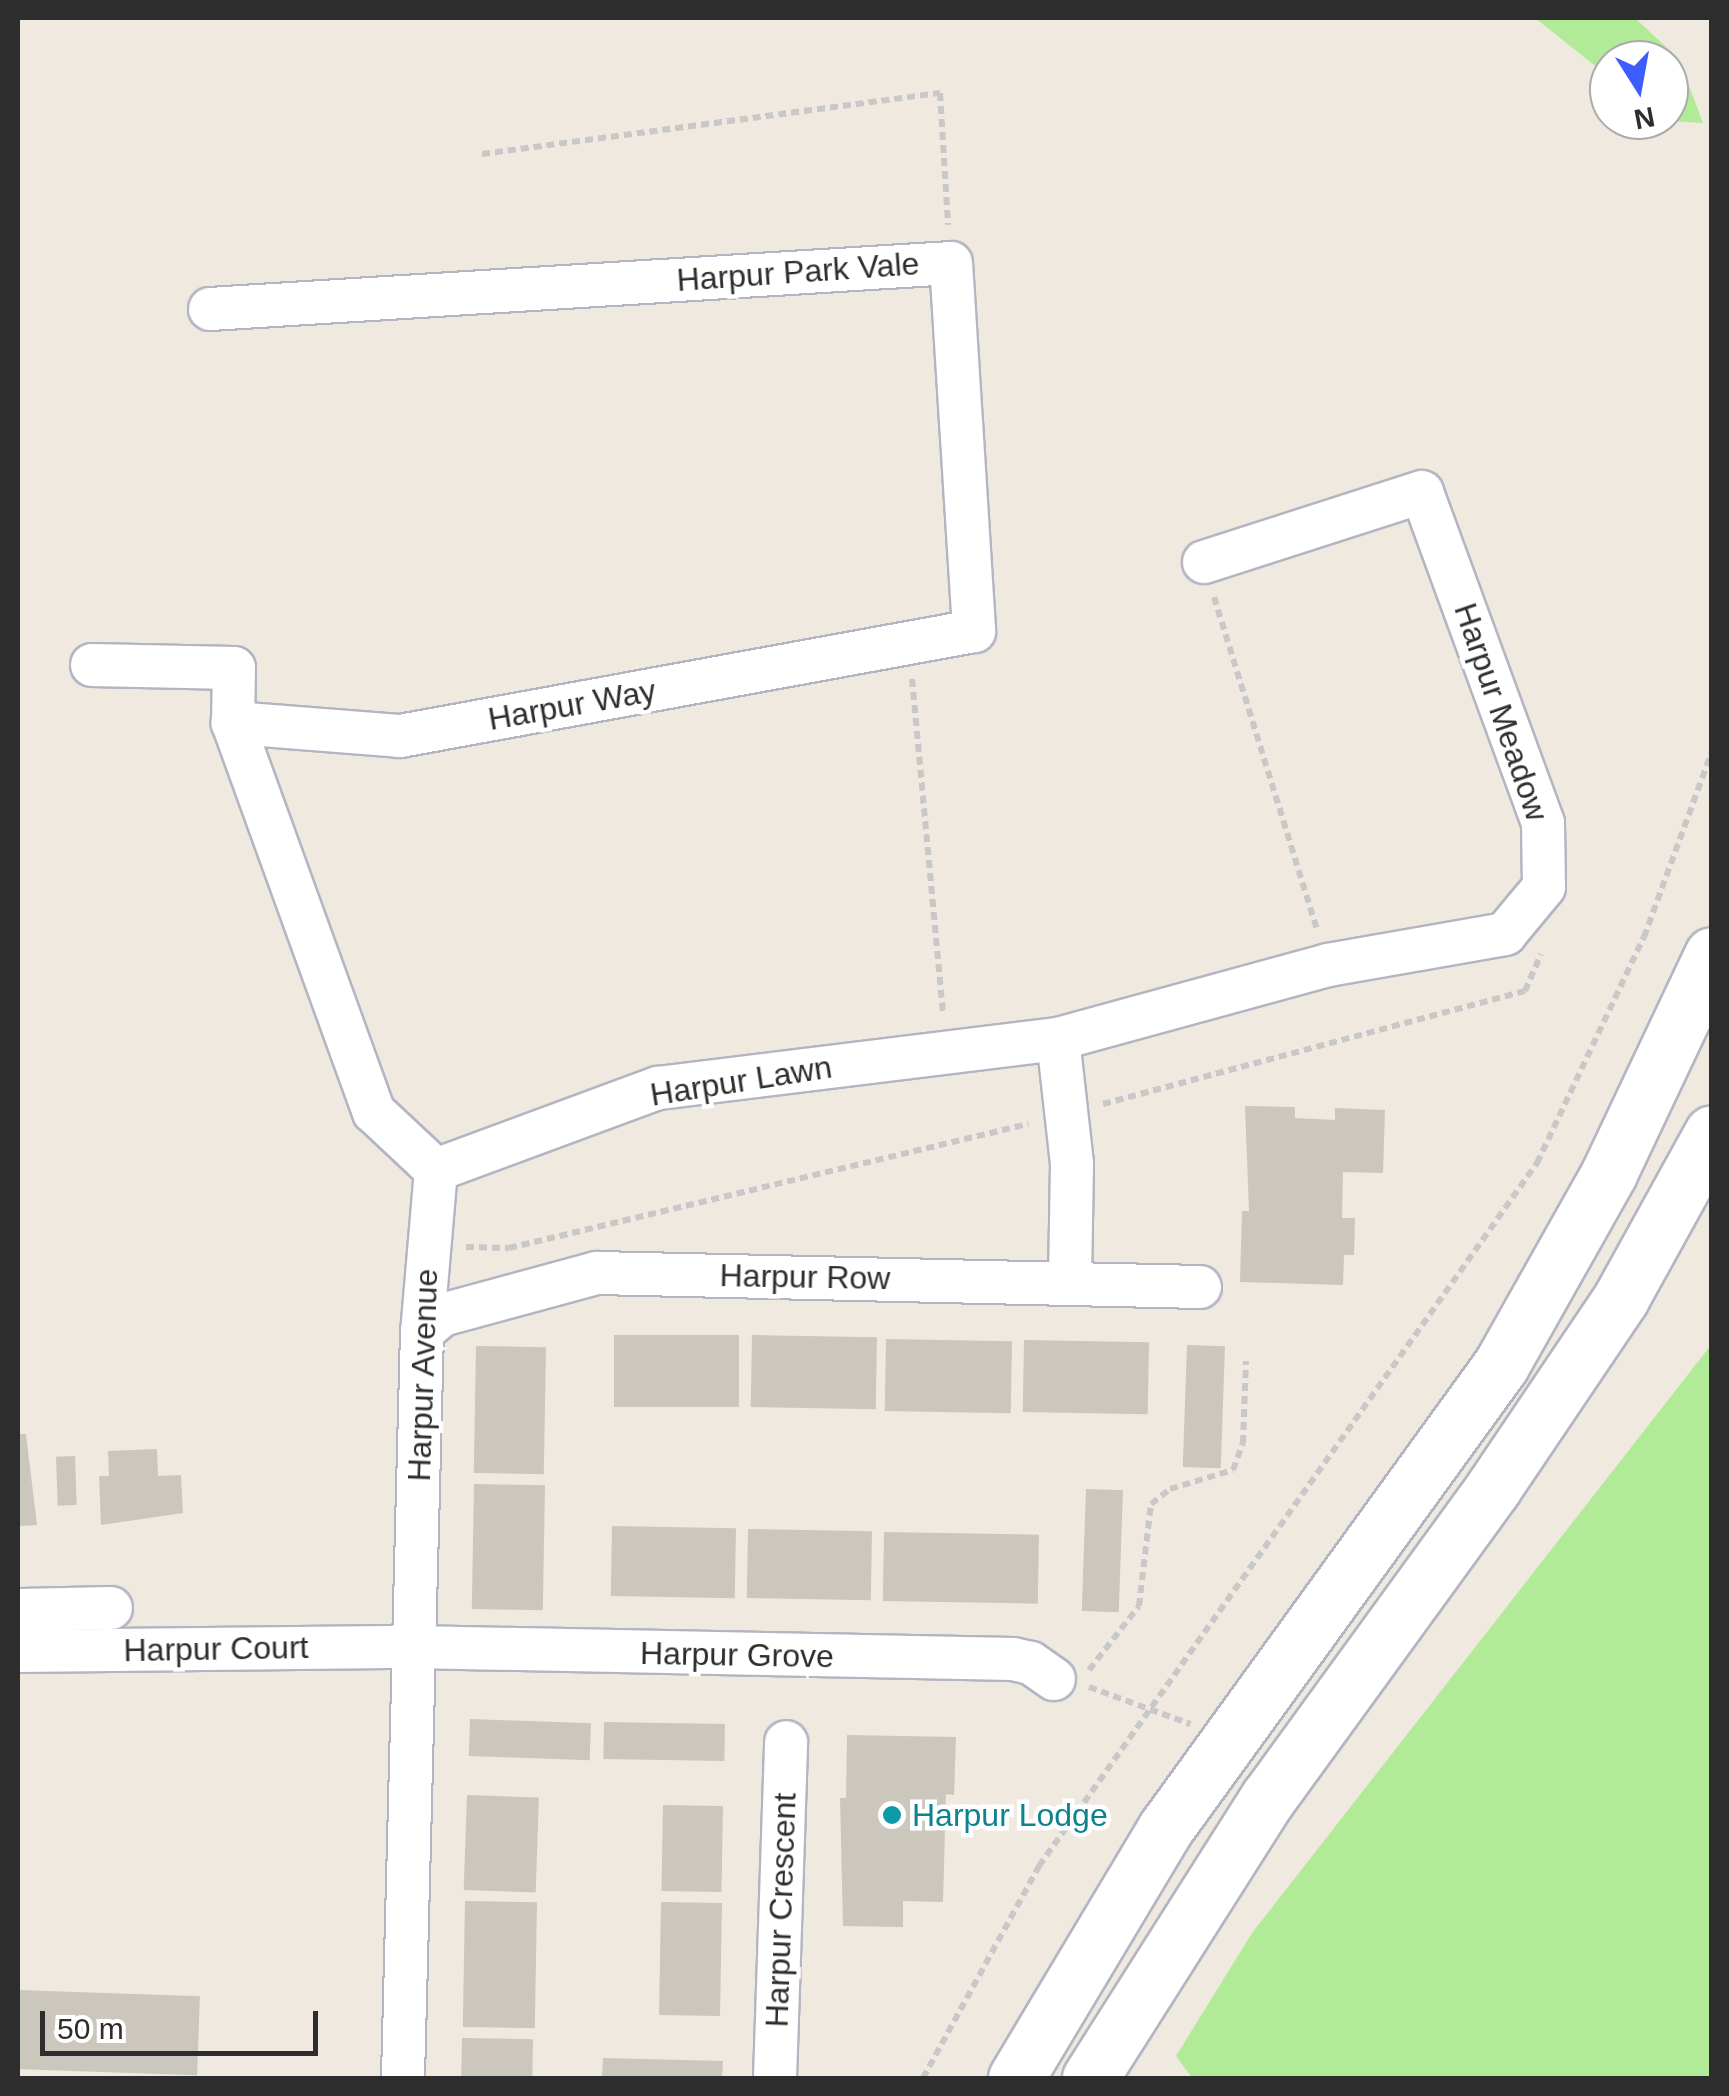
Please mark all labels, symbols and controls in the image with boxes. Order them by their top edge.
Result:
north arrow [1589,40,1689,140]
text: N [1632,101,1657,135]
street label: Harpur Park Vale [675,244,921,300]
street label: Harpur Meadow [1446,598,1556,826]
street label: Harpur Way [485,671,659,739]
street label: Harpur Lawn [648,1048,834,1114]
street label: Harpur Row [719,1256,891,1298]
street label: Harpur Avenue [400,1267,446,1483]
street label: Harpur Court [123,1628,309,1670]
street label: Harpur Grove [640,1634,834,1676]
street label: Harpur Crescent [758,1792,804,2028]
place label: Harpur Lodge [912,1796,1108,1834]
marker: Harpur Lodge [881,1804,903,1826]
scale bar [45,1991,322,2053]
text: 50 m [57,2012,124,2045]

